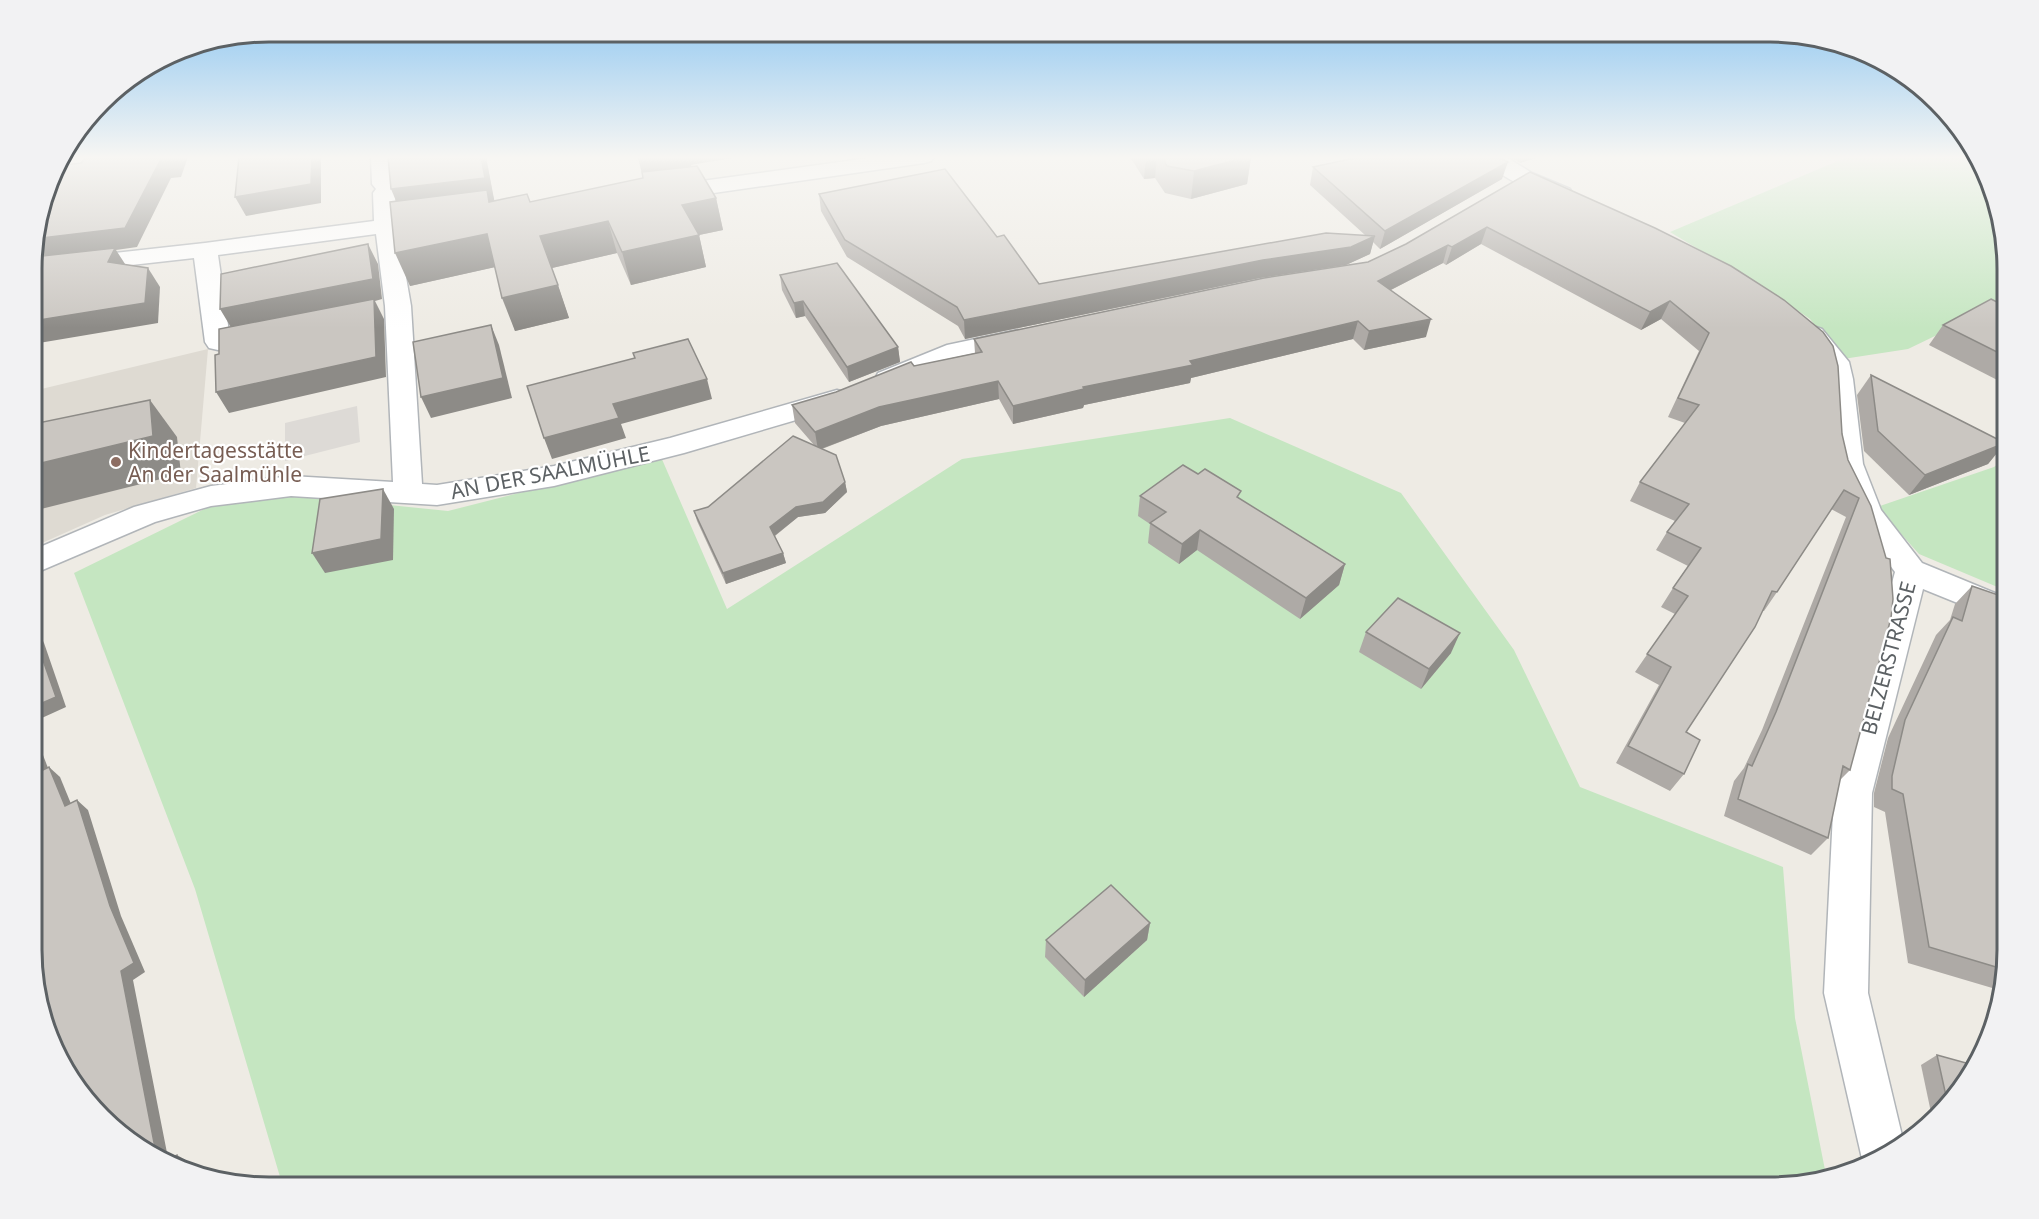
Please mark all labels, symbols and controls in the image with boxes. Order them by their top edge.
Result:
place label: Kindertagesstätte An der Saalmühle [128,436,303,488]
street label: AN DER SAALMÜHLE [448,439,652,505]
marker: Kindertagesstätte An der Saalmühle [109,455,123,469]
street label: BELZERSTRASSE [1854,578,1922,738]

